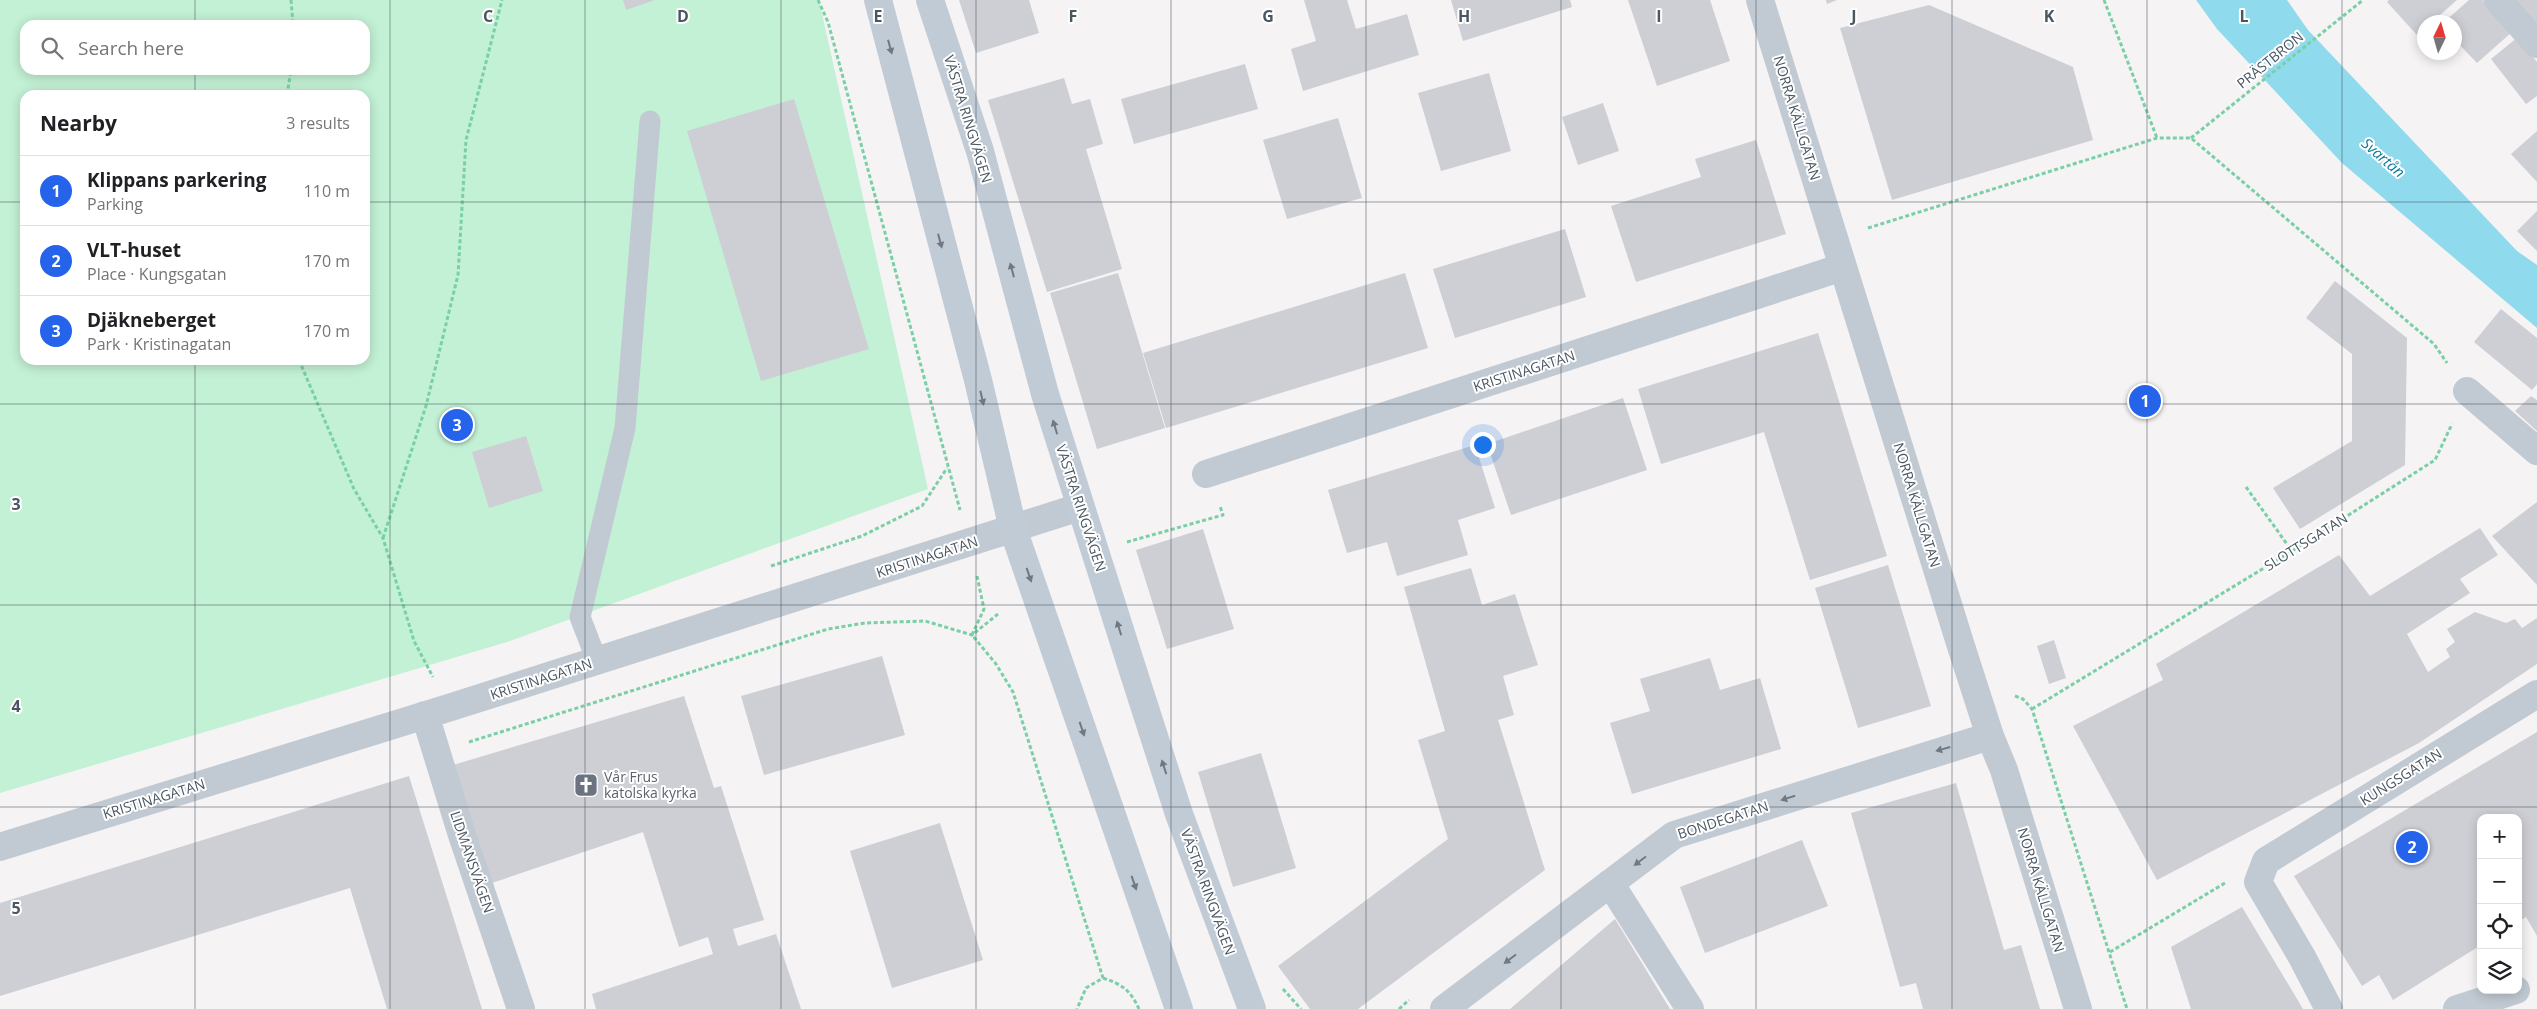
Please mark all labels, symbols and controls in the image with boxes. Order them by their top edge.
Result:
text: C [483,5,493,27]
text: D [677,5,689,27]
text: E [874,5,883,27]
text: F [1069,5,1077,27]
text: G [1262,5,1274,27]
text: H [1458,5,1470,27]
text: I [1656,5,1662,27]
text: J [1849,5,1857,27]
text: K [2044,5,2055,27]
text: L [2239,5,2249,27]
north arrow [2417,15,2462,60]
search box [20,20,370,75]
street label: PRÄSTBRON [2232,27,2307,92]
icon: search [38,34,66,62]
text: Search here [78,35,184,61]
one-way arrow [886,40,894,55]
street label: VÄSTRA RINGVÄGEN [940,53,997,185]
street label: NORRA KÄLLGATAN [1769,53,1825,182]
text: Nearby [40,109,117,137]
text: 3 results [286,112,350,134]
water label: Svartån [2358,133,2409,182]
text: Klippans parkering [87,167,266,193]
text: 1 [51,180,61,202]
text: 110 m [304,180,350,202]
text: Parking [87,193,143,215]
one-way arrow [937,233,945,248]
text: VLT-huset [87,237,181,263]
text: 2 [51,250,61,272]
text: 170 m [304,250,350,272]
text: Place · Kungsgatan [87,263,226,285]
one-way arrow [1007,263,1015,278]
text: Djäkneberget [87,307,216,333]
text: 3 [51,320,61,342]
text: 170 m [304,320,350,342]
text: Park · Kristinagatan [87,333,231,355]
street label: KRISTINAGATAN [1471,345,1577,396]
pin: 1 [2129,382,2161,420]
one-way arrow [978,390,986,405]
pin: 3 [441,406,473,444]
one-way arrow [1051,419,1059,434]
your location [1470,432,1496,458]
street label: NORRA KÄLLGATAN [1889,440,1945,569]
street label: VÄSTRA RINGVÄGEN [1052,442,1111,574]
text: 3 [11,493,21,515]
street label: SLOTTSGATAN [2260,508,2351,575]
street label: KRISTINAGATAN [874,531,980,582]
one-way arrow [1026,568,1033,583]
one-way arrow [1115,620,1122,635]
street label: KRISTINAGATAN [488,653,594,704]
text: 4 [11,695,21,717]
one-way arrow [1078,722,1086,737]
street label: KUNGSGATAN [2356,744,2445,809]
one-way arrow [1935,746,1950,754]
one-way arrow [1160,760,1167,775]
place label: Vår Frus katolska kyrka [604,767,697,802]
church icon: Vår Frus katolska kyrka [573,772,599,798]
street label: KRISTINAGATAN [100,774,207,823]
one-way arrow [1780,795,1795,803]
street label: BONDEGATAN [1675,796,1771,843]
street label: LIDMANSVÄGEN [446,808,499,915]
map controls [2477,814,2522,994]
button: + [2477,814,2522,859]
street label: NORRA KÄLLGATAN [2013,825,2069,954]
street label: VÄSTRA RINGVÄGEN [1177,826,1240,957]
pin: 2 [2396,828,2428,866]
one-way arrow [1634,855,1647,866]
button: − [2477,859,2522,904]
one-way arrow [1130,876,1138,891]
text: 5 [11,897,21,919]
button: locate [2477,904,2522,949]
button: layers [2477,949,2522,994]
one-way arrow [1503,954,1517,964]

